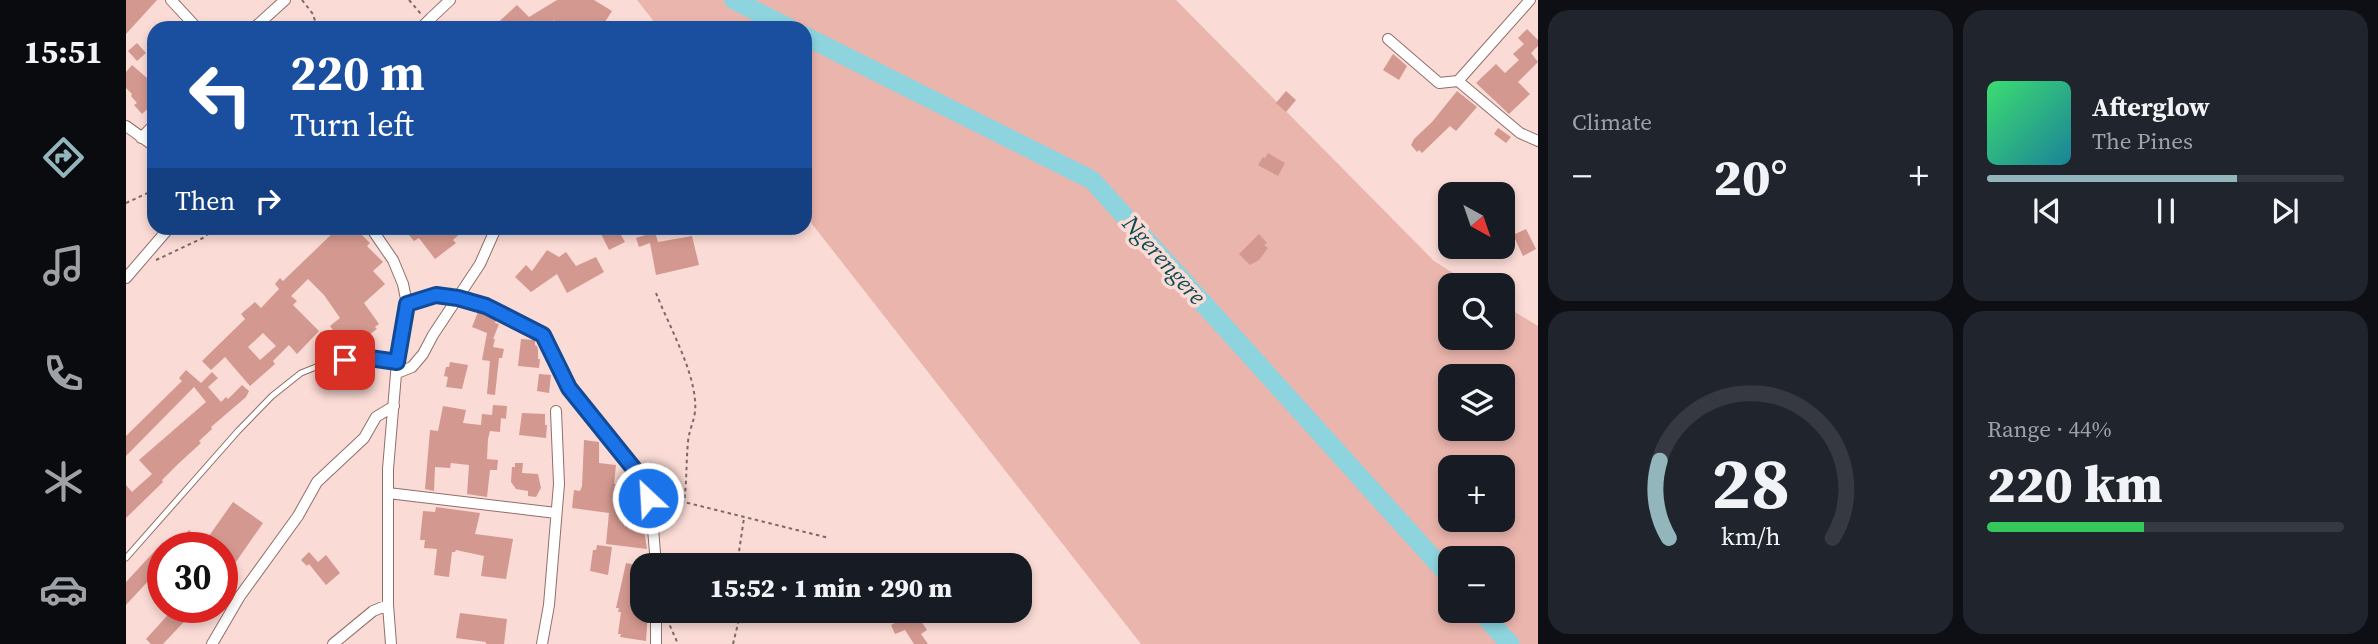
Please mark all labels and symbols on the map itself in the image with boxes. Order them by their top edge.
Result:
north arrow [1438,182,1516,259]
water label: Ngerengere [1115,207,1214,312]
pin [315,330,375,390]
position arrow [611,461,685,535]
speed limit sign: 30 [147,532,238,623]

